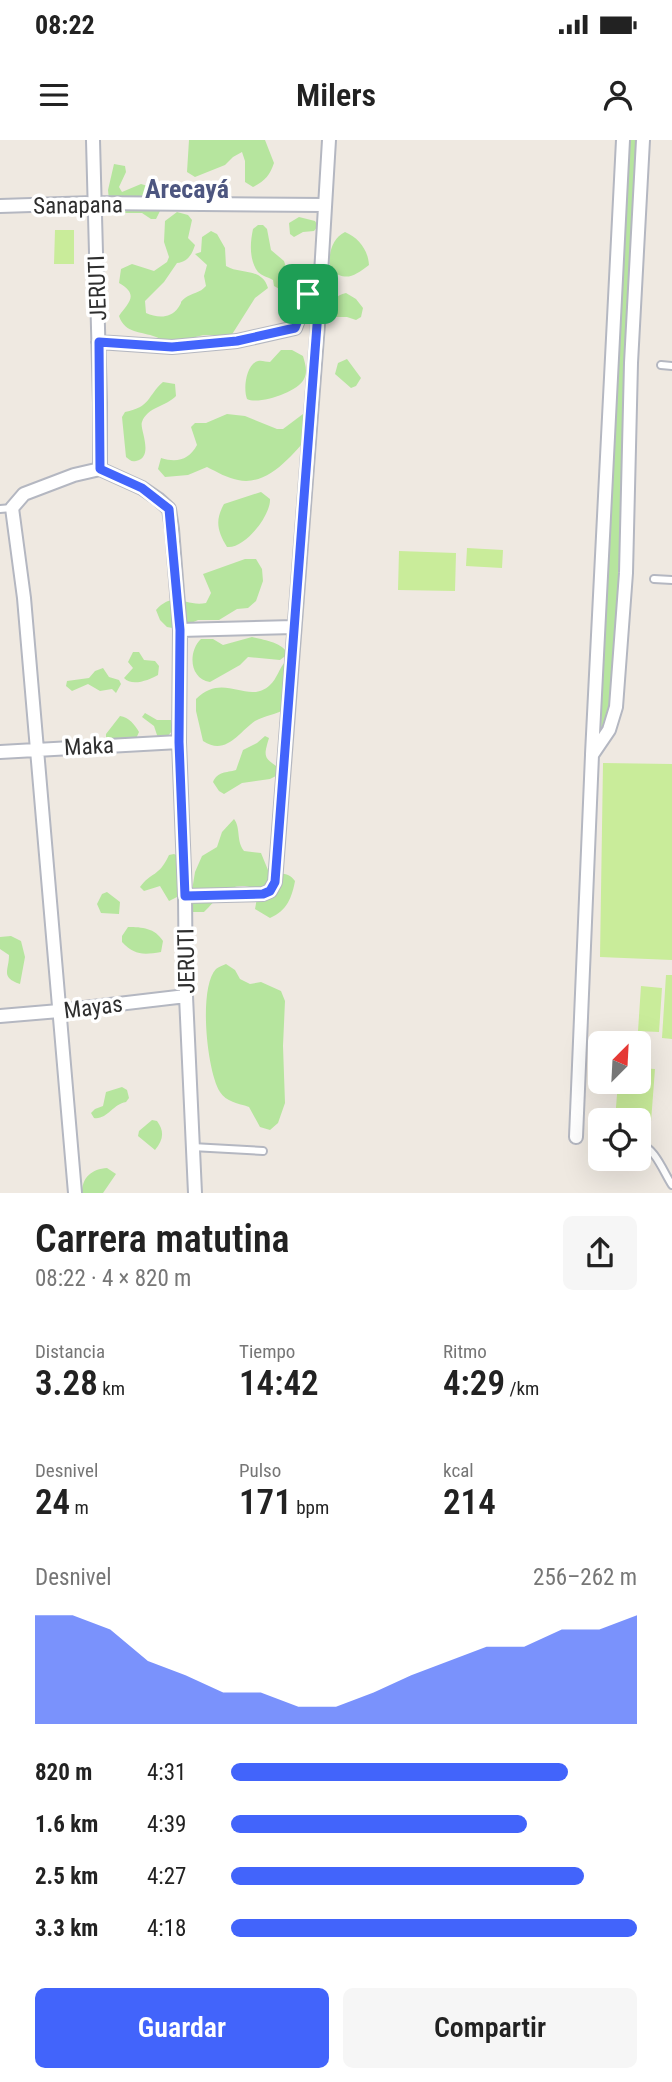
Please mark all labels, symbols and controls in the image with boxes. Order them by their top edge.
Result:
text: 08:22 [35,10,95,40]
icon: menu [35,76,73,114]
text: Milers [296,76,376,114]
icon: person [599,76,637,114]
district label: Arecayá [145,174,229,204]
street label: Sanapana [33,191,123,220]
street label: JERUTI [83,255,112,321]
pin [278,264,338,324]
icon: arrive [289,275,327,313]
street label: Maka [63,732,115,761]
street label: JERUTI [172,928,201,994]
street label: Mayas [62,990,124,1024]
north arrow [588,1031,651,1094]
map controls [588,1031,651,1171]
button: locate [588,1108,651,1171]
button: share [563,1216,637,1290]
text: Carrera matutina [35,1217,290,1261]
text: 08:22 · 4 × 820 m [35,1265,191,1292]
text: Distancia [35,1340,105,1363]
text: Tiempo [239,1340,295,1363]
text: Ritmo [443,1340,487,1363]
text: 3.28 [35,1363,98,1404]
text: 14:42 [239,1363,319,1404]
text: 4:29 [443,1363,505,1404]
text: km [98,1377,125,1400]
text: /km [505,1377,539,1400]
text: Desnivel [35,1459,98,1482]
text: Pulso [239,1459,281,1482]
text: kcal [443,1459,474,1482]
text: 24 [35,1482,70,1523]
text: 171 [239,1482,292,1523]
text: 214 [443,1482,496,1523]
text: m [70,1496,89,1519]
text: bpm [292,1496,329,1519]
text: Desnivel [35,1564,112,1591]
text: 256–262 m [533,1564,637,1591]
text: 820 m [35,1759,92,1786]
text: 4:31 [147,1759,186,1786]
text: 1.6 km [35,1811,98,1838]
text: 4:39 [147,1811,186,1838]
text: 2.5 km [35,1863,98,1890]
text: 4:27 [147,1863,186,1890]
text: 3.3 km [35,1915,98,1942]
text: 4:18 [147,1915,186,1942]
button: Guardar [35,1988,329,2068]
button: Compartir [343,1988,637,2068]

